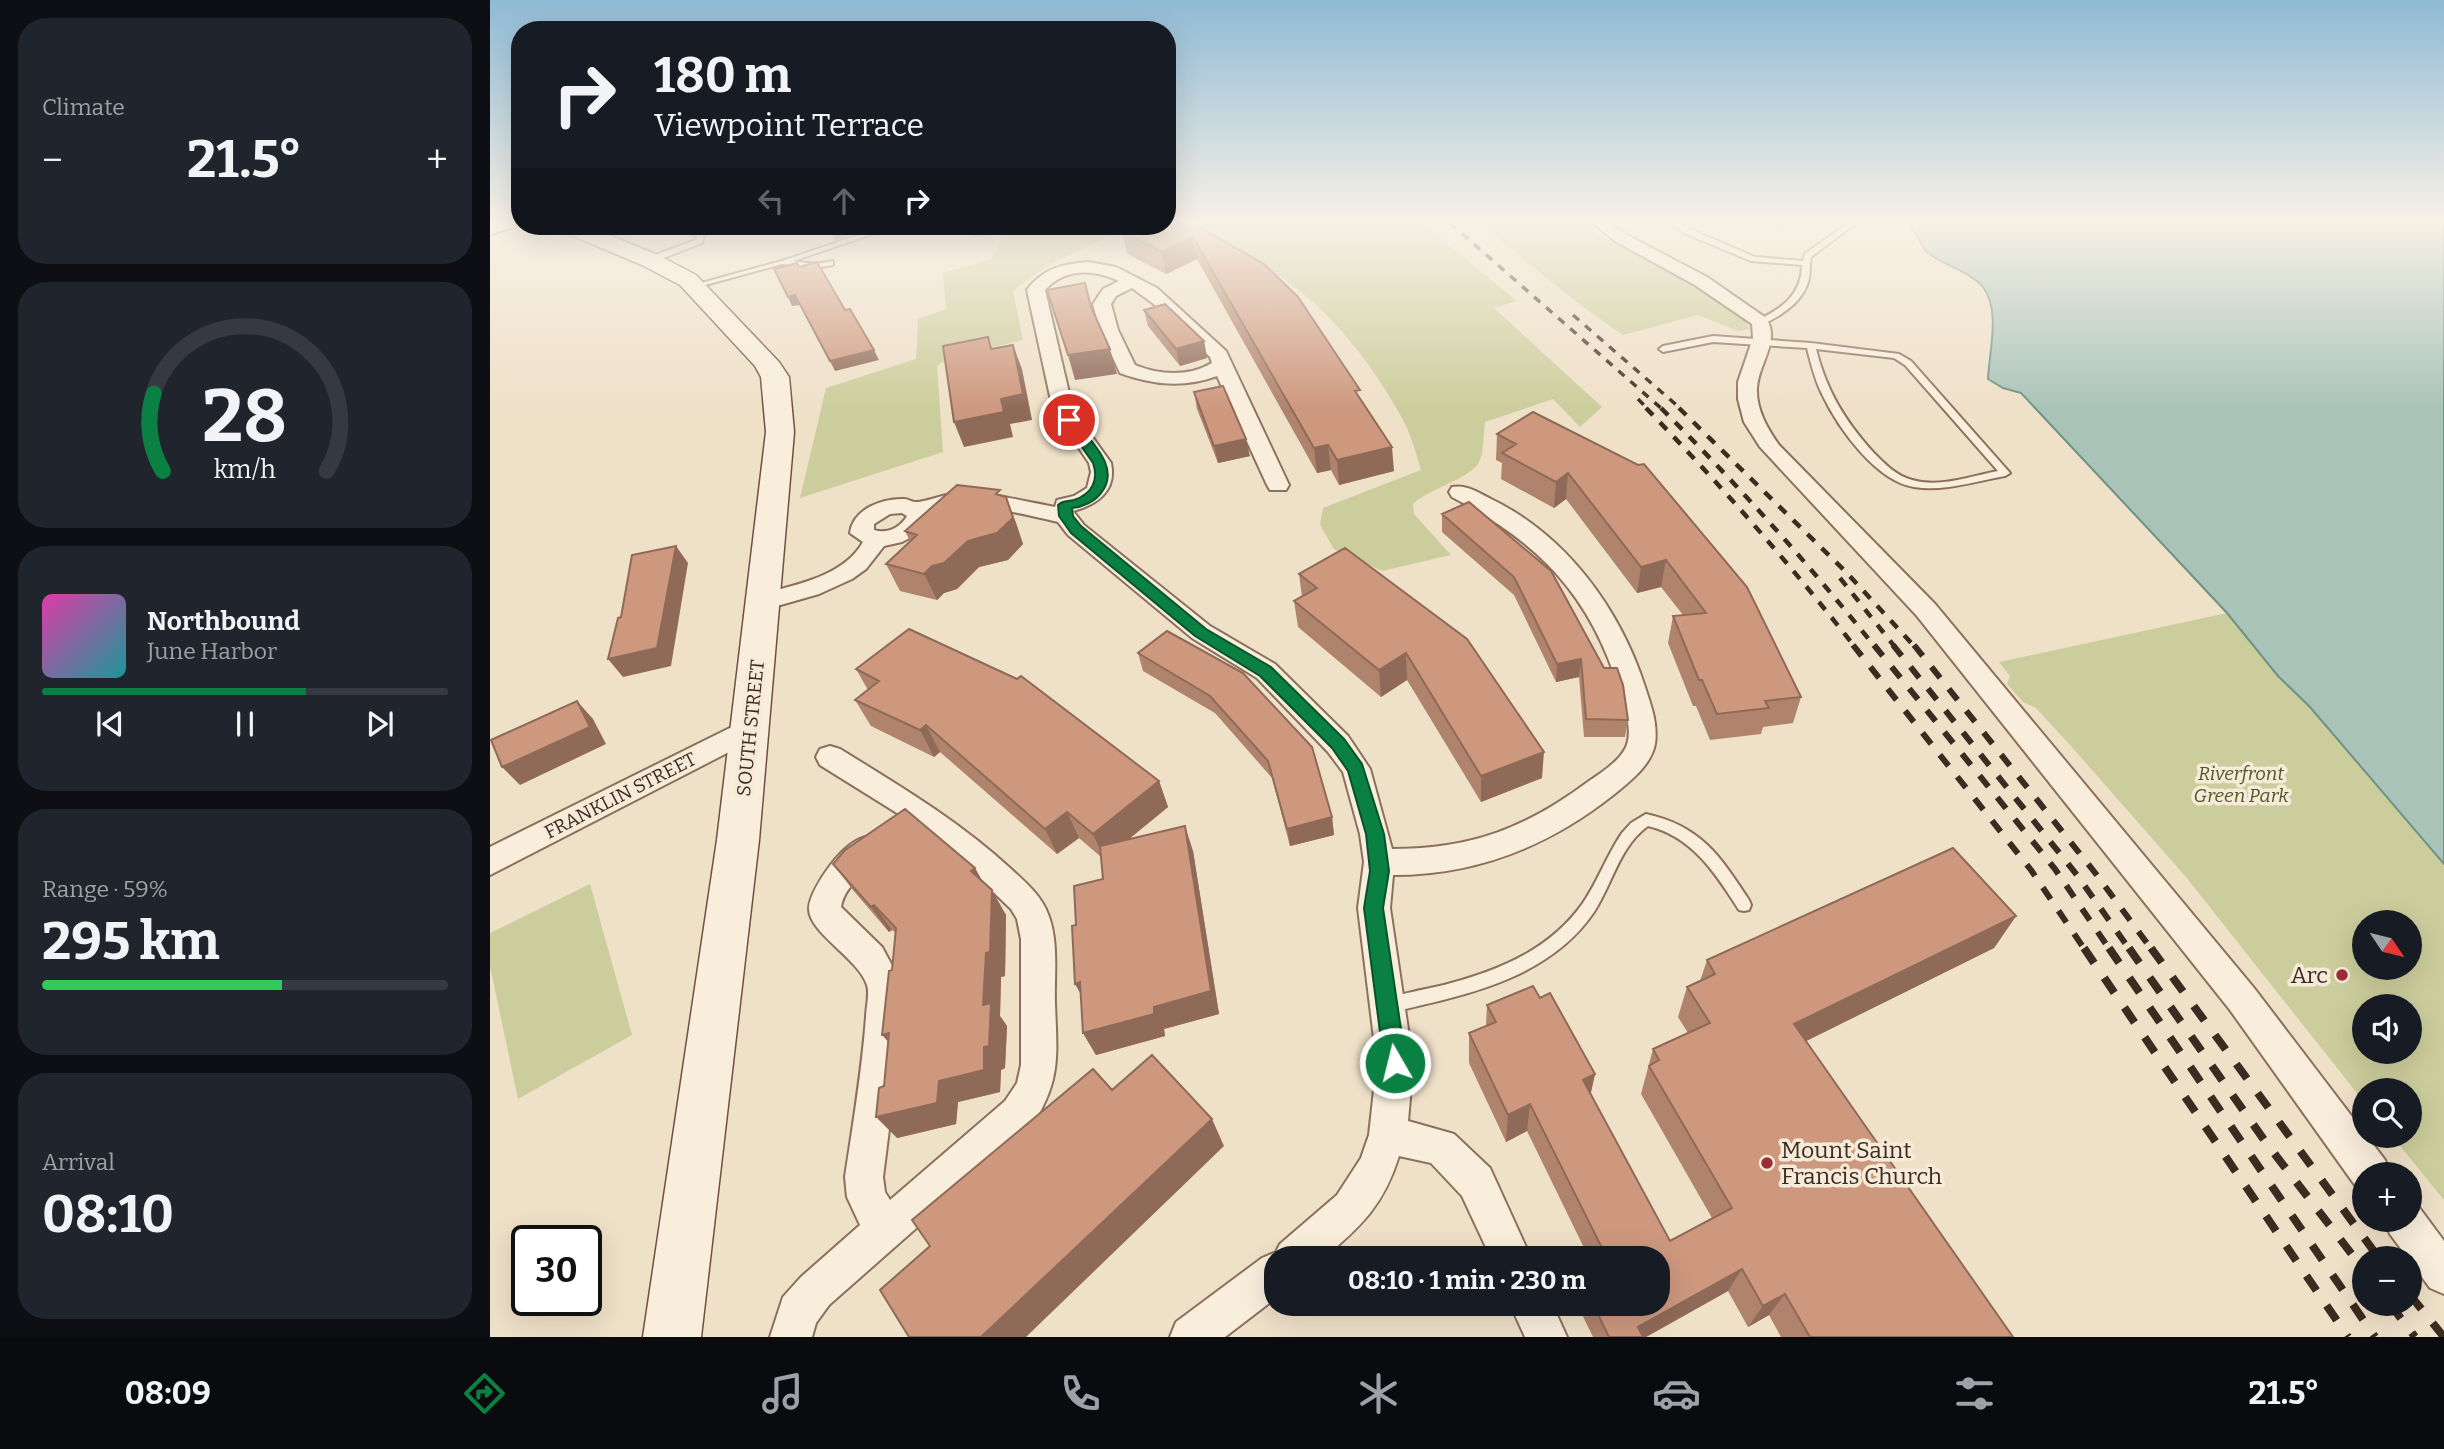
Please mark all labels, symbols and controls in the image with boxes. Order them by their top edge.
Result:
text: 180 m [654,46,791,105]
icon: right [539,49,630,140]
text: Climate [42,93,125,121]
text: Viewpoint Terrace [654,106,924,144]
text: 21.5° [187,128,302,191]
text: − [42,137,63,183]
text: + [426,137,448,183]
icon: left [752,182,790,220]
icon: ahead [825,182,863,220]
icon: right [898,182,936,220]
text: 28 [203,373,287,460]
pin [1039,390,1099,450]
icon: arrive [1050,401,1088,439]
text: km/h [214,454,276,484]
text: Northbound [147,606,300,637]
text: June Harbor [147,637,277,665]
street label: SOUTH STREET [732,659,769,797]
icon: previous [91,705,129,743]
icon: pause [226,705,264,743]
icon: next [361,705,399,743]
street label: FRANKLIN STREET [541,747,700,844]
park label: Riverfront Green Park [2194,762,2289,807]
text: Range · 59% [42,875,168,903]
text: 295 km [42,910,220,973]
north arrow [2352,910,2422,980]
map controls [2352,910,2422,1316]
place label: Arc [2291,961,2328,989]
marker: Arc [2334,967,2350,983]
button: sound [2352,994,2422,1064]
position arrow [1358,1026,1432,1100]
button: search [2352,1078,2422,1148]
place label: Mount Saint Francis Church [1781,1136,1942,1190]
text: Arrival [42,1148,115,1176]
marker: Mount Saint Francis Church [1759,1155,1775,1171]
button: + [2352,1162,2422,1232]
text: 08:10 [42,1183,174,1246]
speed limit sign: 30 [511,1225,602,1316]
button: − [2352,1246,2422,1316]
text: 08:10 · 1 min · 230 m [1348,1265,1586,1296]
icon: directions [460,1369,509,1418]
icon: music [758,1369,807,1418]
icon: phone [1056,1369,1105,1418]
icon: climate [1354,1369,1403,1418]
icon: car [1652,1369,1701,1418]
icon: filters [1950,1369,1999,1418]
text: 08:09 [125,1374,211,1412]
text: 21.5° [2249,1374,2319,1412]

